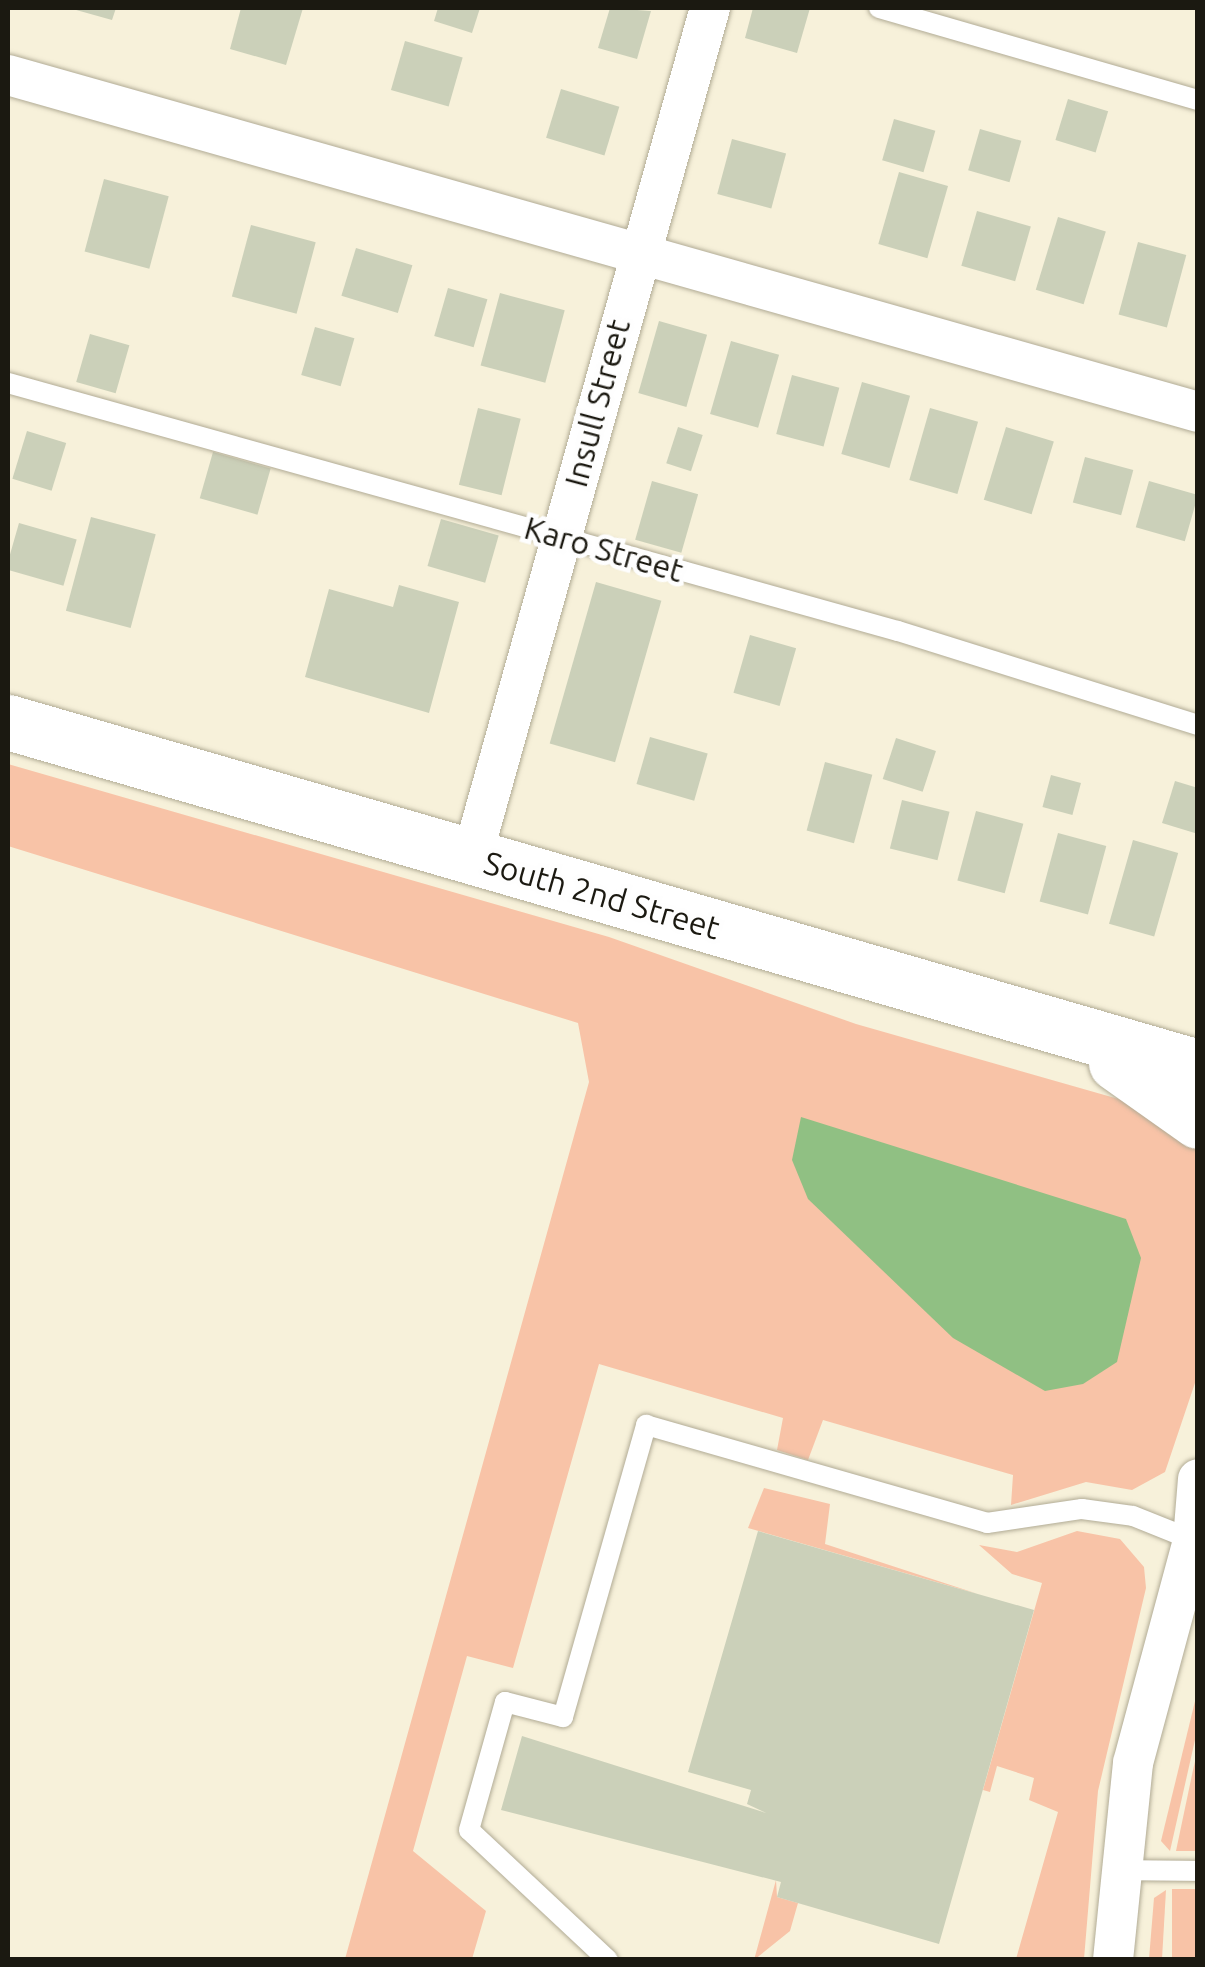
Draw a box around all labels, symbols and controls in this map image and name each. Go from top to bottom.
street label: Insull Street [556,315,638,491]
street label: Karo Street [520,508,688,590]
street label: South 2nd Street [480,843,724,947]

